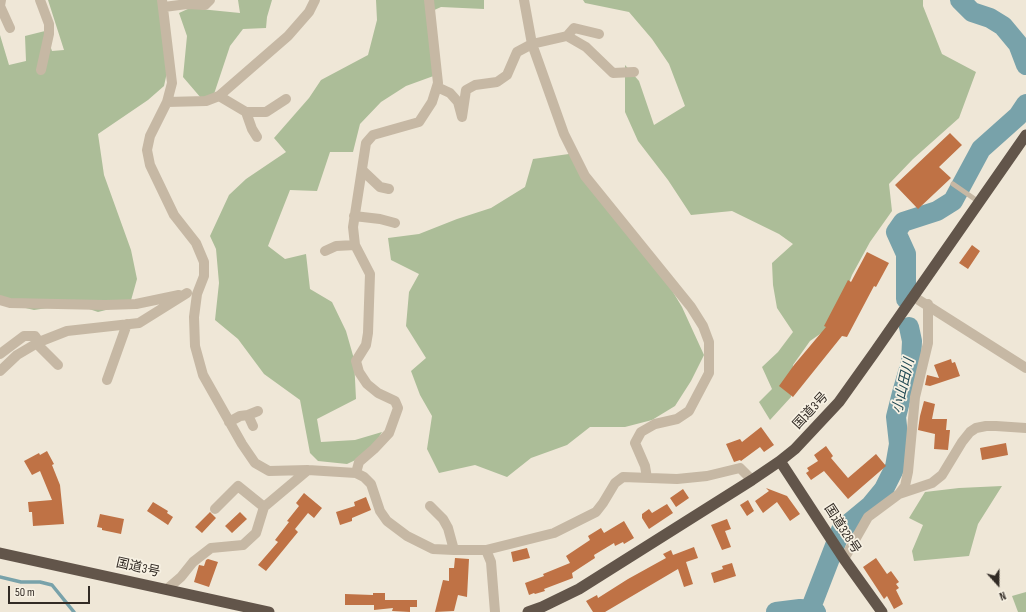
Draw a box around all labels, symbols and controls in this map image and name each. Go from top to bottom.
water label: 小山田川 [890,357,918,415]
street label: 国道3号 [790,389,832,433]
street label: 国道328号 [820,501,864,557]
street label: 国道3号 [115,555,161,581]
north arrow [978,564,1018,604]
scale bar [10,578,92,604]
text: 50 m [15,585,35,600]
text: N [997,589,1008,603]

